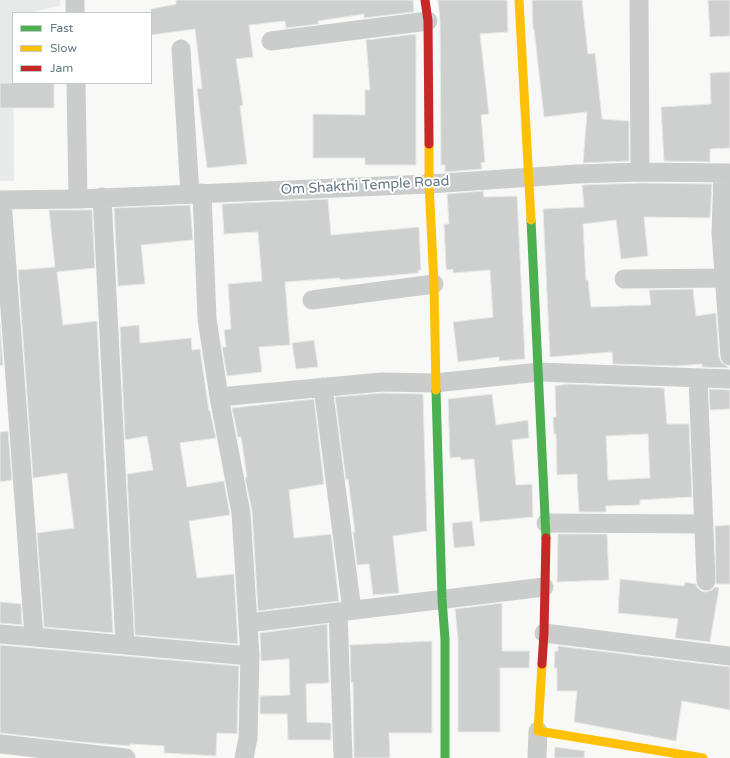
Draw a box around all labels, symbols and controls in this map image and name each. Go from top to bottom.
legend [12,12,152,84]
text: Fast [50,21,73,35]
text: Slow [50,41,77,55]
text: Jam [50,61,73,75]
street label: Om Shakthi Temple Road [280,173,450,199]

